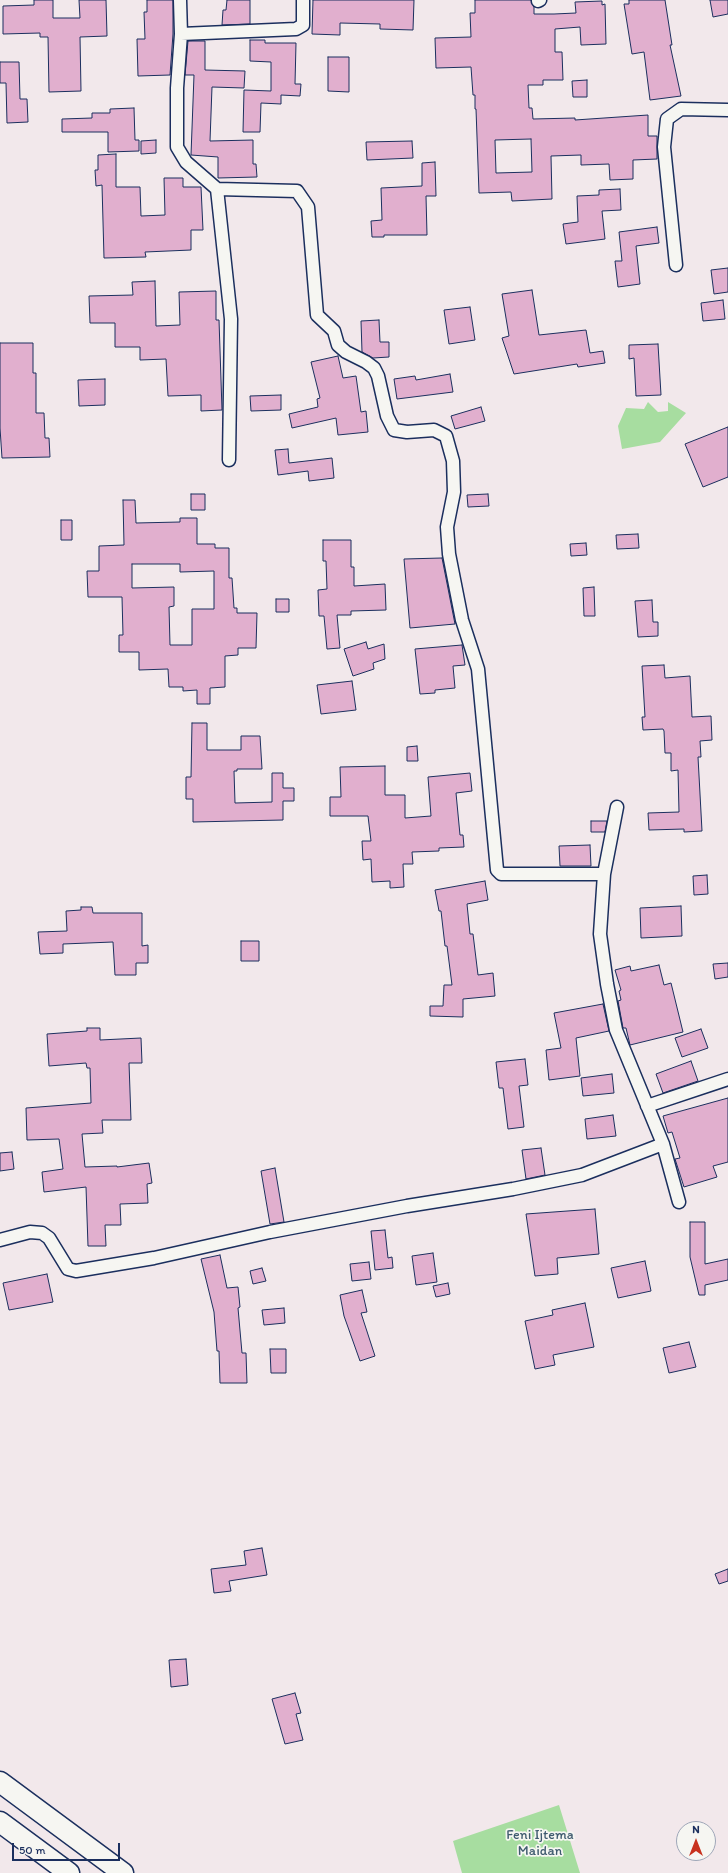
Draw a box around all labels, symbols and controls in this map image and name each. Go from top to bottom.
north arrow [676,1821,716,1861]
text: N [692,1823,700,1836]
park label: Feni Ijtema Maidan [506,1827,574,1860]
scale bar [14,1835,122,1861]
text: 50 m [19,1843,45,1857]

